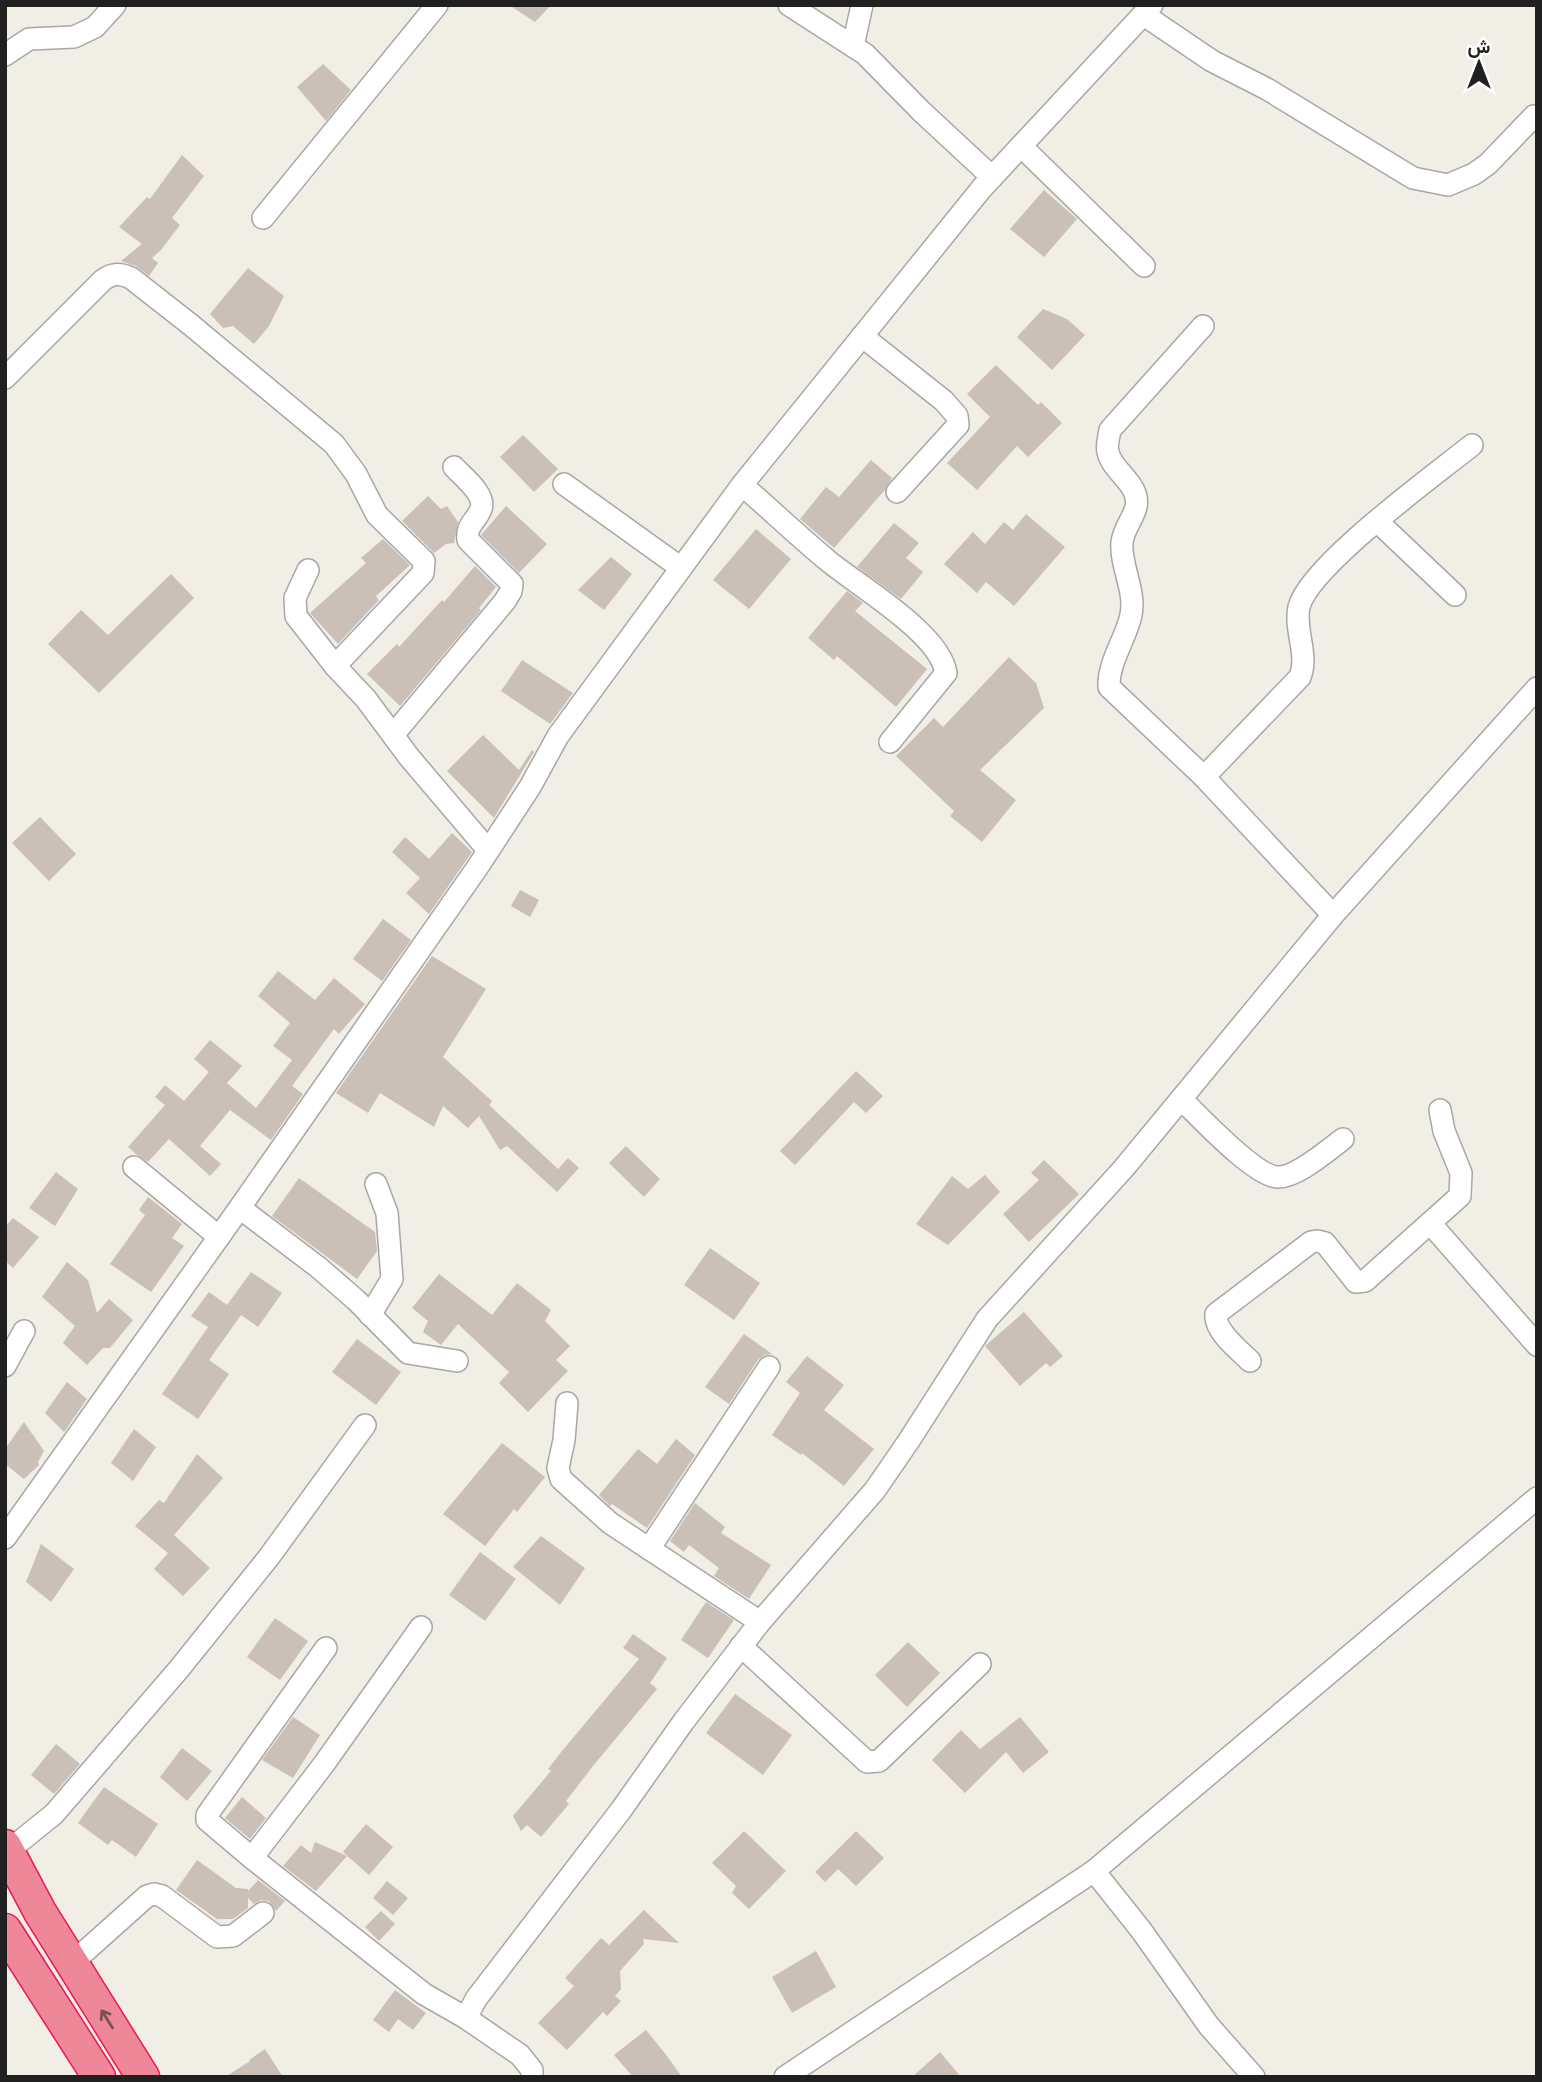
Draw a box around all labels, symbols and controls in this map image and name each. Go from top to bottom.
north arrow [1444,28,1514,98]
text: ش [1468,34,1491,58]
one-way arrow [99,2009,113,2029]

